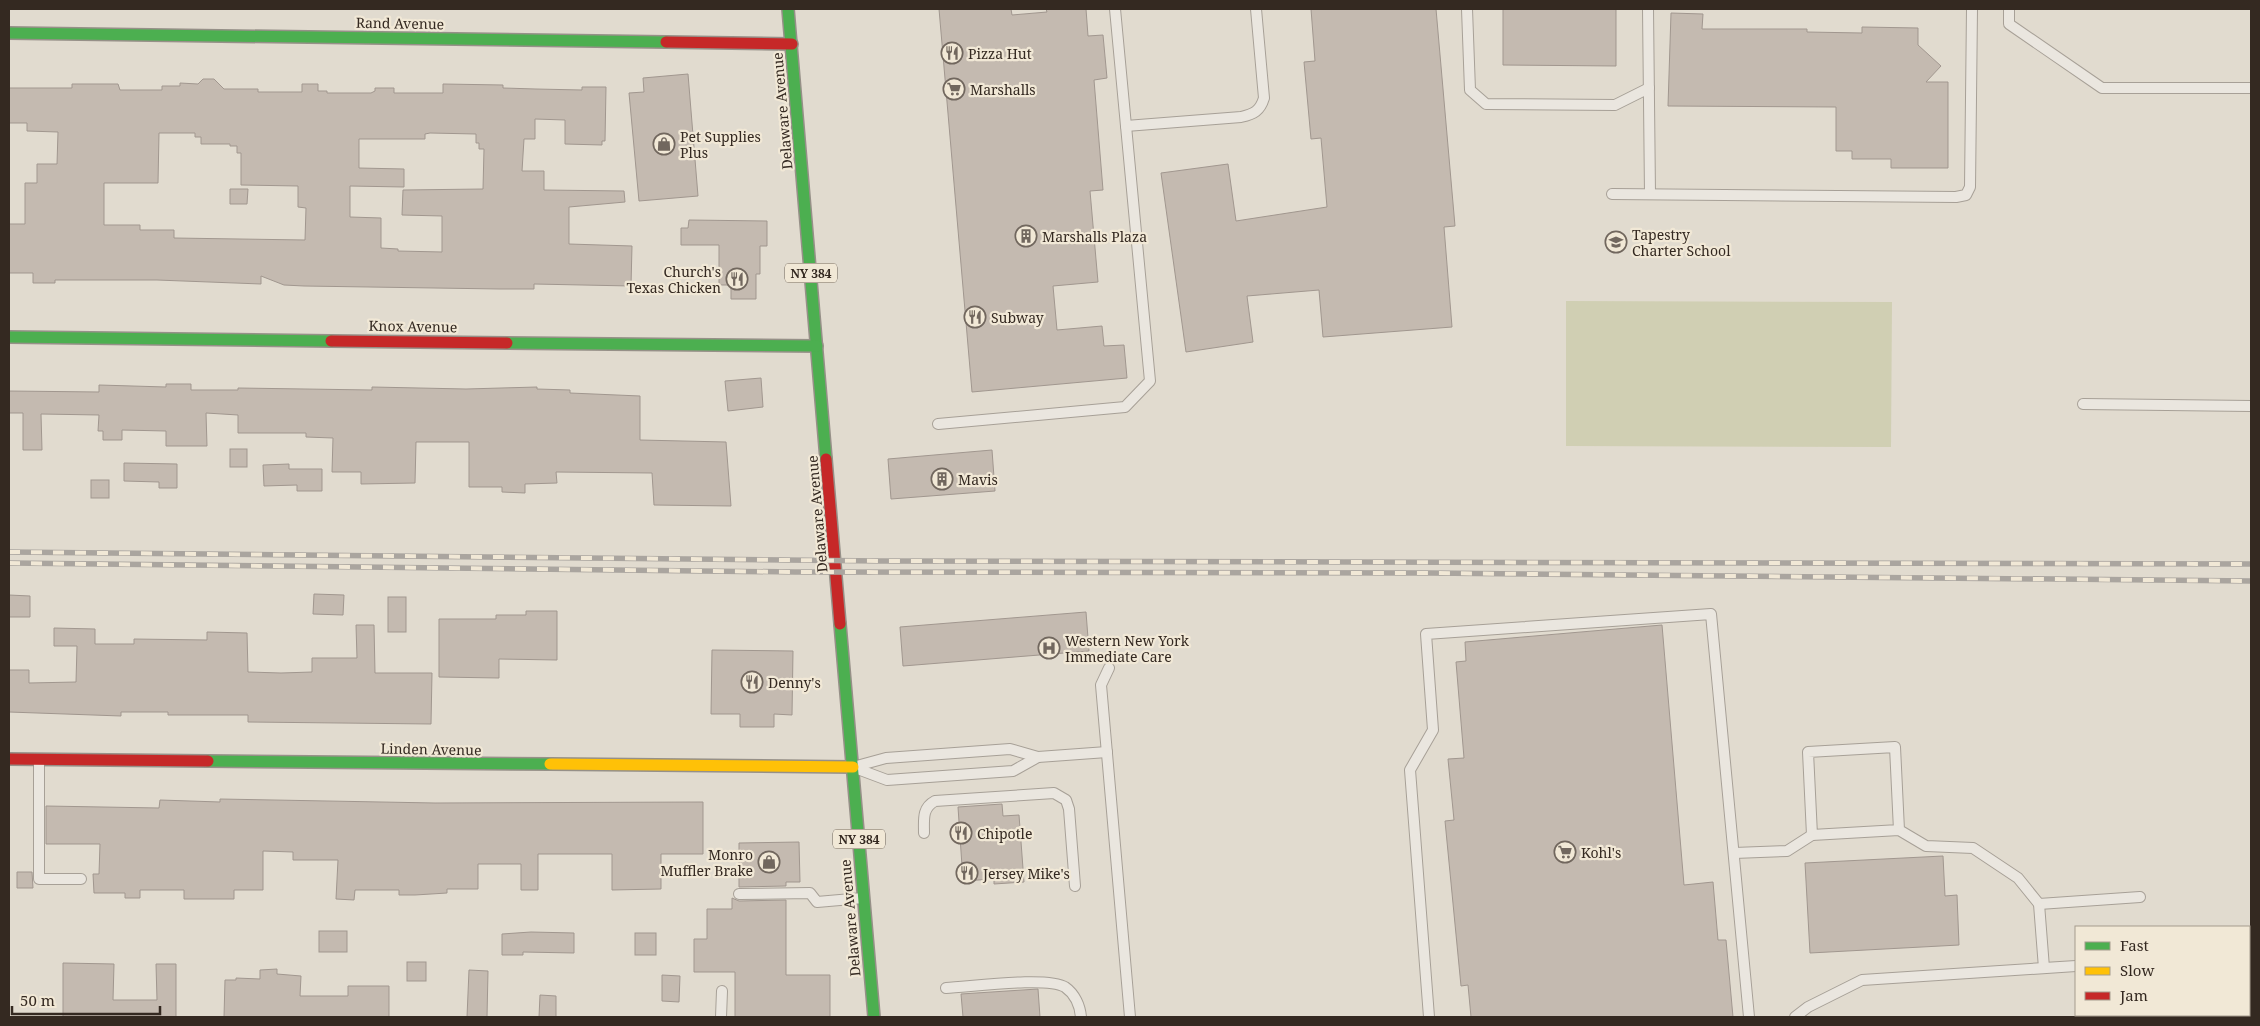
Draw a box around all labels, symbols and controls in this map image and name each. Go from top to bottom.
street label: Rand Avenue [356,13,444,33]
restaurant icon: Pizza Hut [940,41,964,65]
place label: Pizza Hut [968,44,1032,63]
street label: Delaware Avenue [767,52,797,170]
supermarket icon: Marshalls [942,77,966,101]
place label: Marshalls [970,80,1036,99]
place label: Pet Supplies Plus [680,127,761,162]
shop icon: Pet Supplies Plus [652,132,676,156]
building icon: Marshalls Plaza [1014,224,1038,248]
place label: Tapestry Charter School [1632,225,1731,260]
place label: Marshalls Plaza [1042,227,1147,246]
school or university icon: Tapestry Charter School [1604,230,1628,254]
place label: Church's Texas Chicken [626,262,721,297]
road number: NY 384 [785,264,837,282]
restaurant icon: Church's Texas Chicken [725,267,749,291]
restaurant icon: Subway [963,305,987,329]
place label: Subway [991,308,1044,327]
street label: Knox Avenue [368,316,458,336]
street label: Delaware Avenue [802,455,832,573]
building icon: Mavis [930,467,954,491]
place label: Mavis [958,470,998,489]
place label: Western New York Immediate Care [1065,631,1190,666]
hospital icon: Western New York Immediate Care [1037,636,1061,660]
restaurant icon: Denny's [740,670,764,694]
place label: Denny's [768,673,821,692]
street label: Linden Avenue [380,739,482,759]
restaurant icon: Chipotle [949,821,973,845]
place label: Chipotle [977,824,1032,843]
road number: NY 384 [833,830,885,849]
supermarket icon: Kohl's [1553,840,1577,864]
place label: Kohl's [1581,843,1621,862]
place label: Monro Muffler Brake [660,845,753,880]
shop icon: Monro Muffler Brake [757,850,781,874]
street label: Delaware Avenue [835,859,865,977]
restaurant icon: Jersey Mike's [955,861,979,885]
place label: Jersey Mike's [982,864,1070,883]
legend [2075,926,2250,1016]
text: Fast [2120,935,2149,955]
text: Slow [2120,960,2154,980]
scale bar [12,984,160,1016]
text: Jam [2119,985,2148,1005]
text: 50 m [20,990,55,1010]

